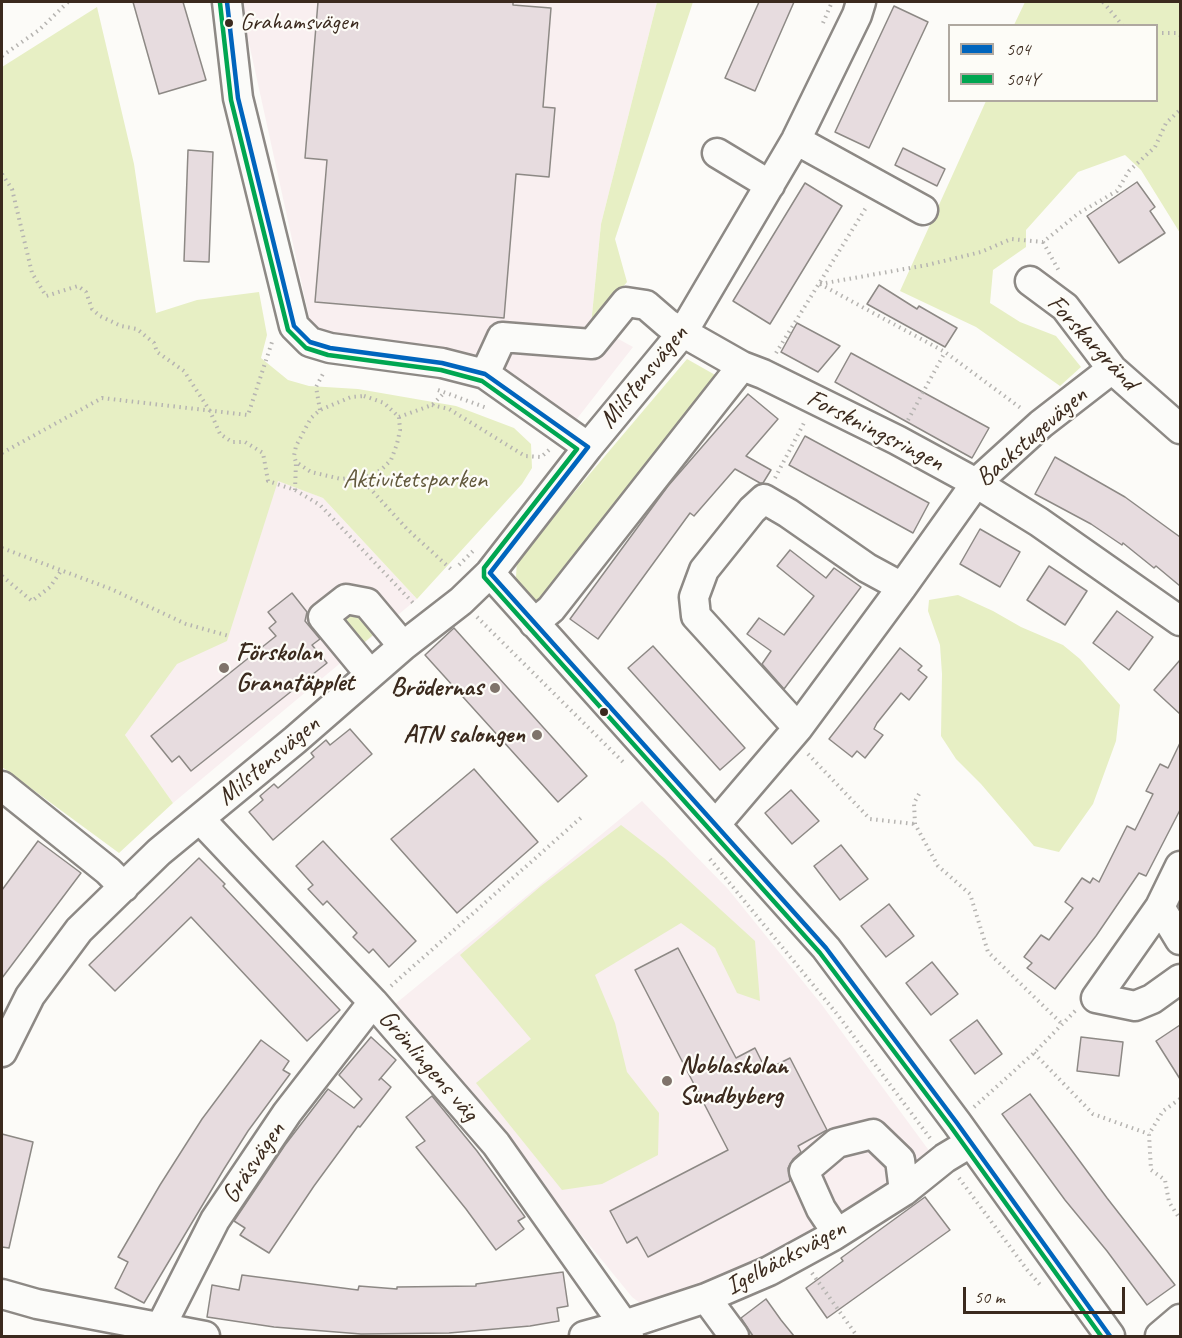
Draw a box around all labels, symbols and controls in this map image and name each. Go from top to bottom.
place label: Grahamsvägen [240,9,358,37]
marker: Grahamsvägen [223,17,235,29]
legend [948,24,1158,102]
text: 504 [1006,38,1030,60]
text: 504Y [1006,68,1039,90]
street label: Forskargränd [1040,289,1144,397]
street label: Milstensvägen [593,319,695,435]
street label: Backstugevägen [970,380,1094,494]
street label: Forskningsringen [801,383,949,479]
park label: Aktivitetsparken [343,464,487,496]
place label: Förskolan Granatäpplet [236,637,354,698]
marker: Förskolan Granatäpplet [217,661,231,675]
place label: Brödernas [391,672,483,704]
marker: Brödernas [488,681,502,695]
unlabelled marker [598,706,610,718]
street label: Milstensvägen [211,709,327,813]
place label: ATN salongen [403,719,525,751]
marker: ATN salongen [530,728,544,742]
street label: Grönlingens väg [371,1004,485,1128]
place label: Noblaskolan Sundbyberg [679,1050,788,1112]
marker: Noblaskolan Sundbyberg [660,1074,674,1088]
street label: Gräsvägen [215,1116,293,1210]
street label: Igelbäcksvägen [720,1213,852,1303]
scale bar [966,1275,1128,1313]
text: 50 m [974,1286,1005,1308]

